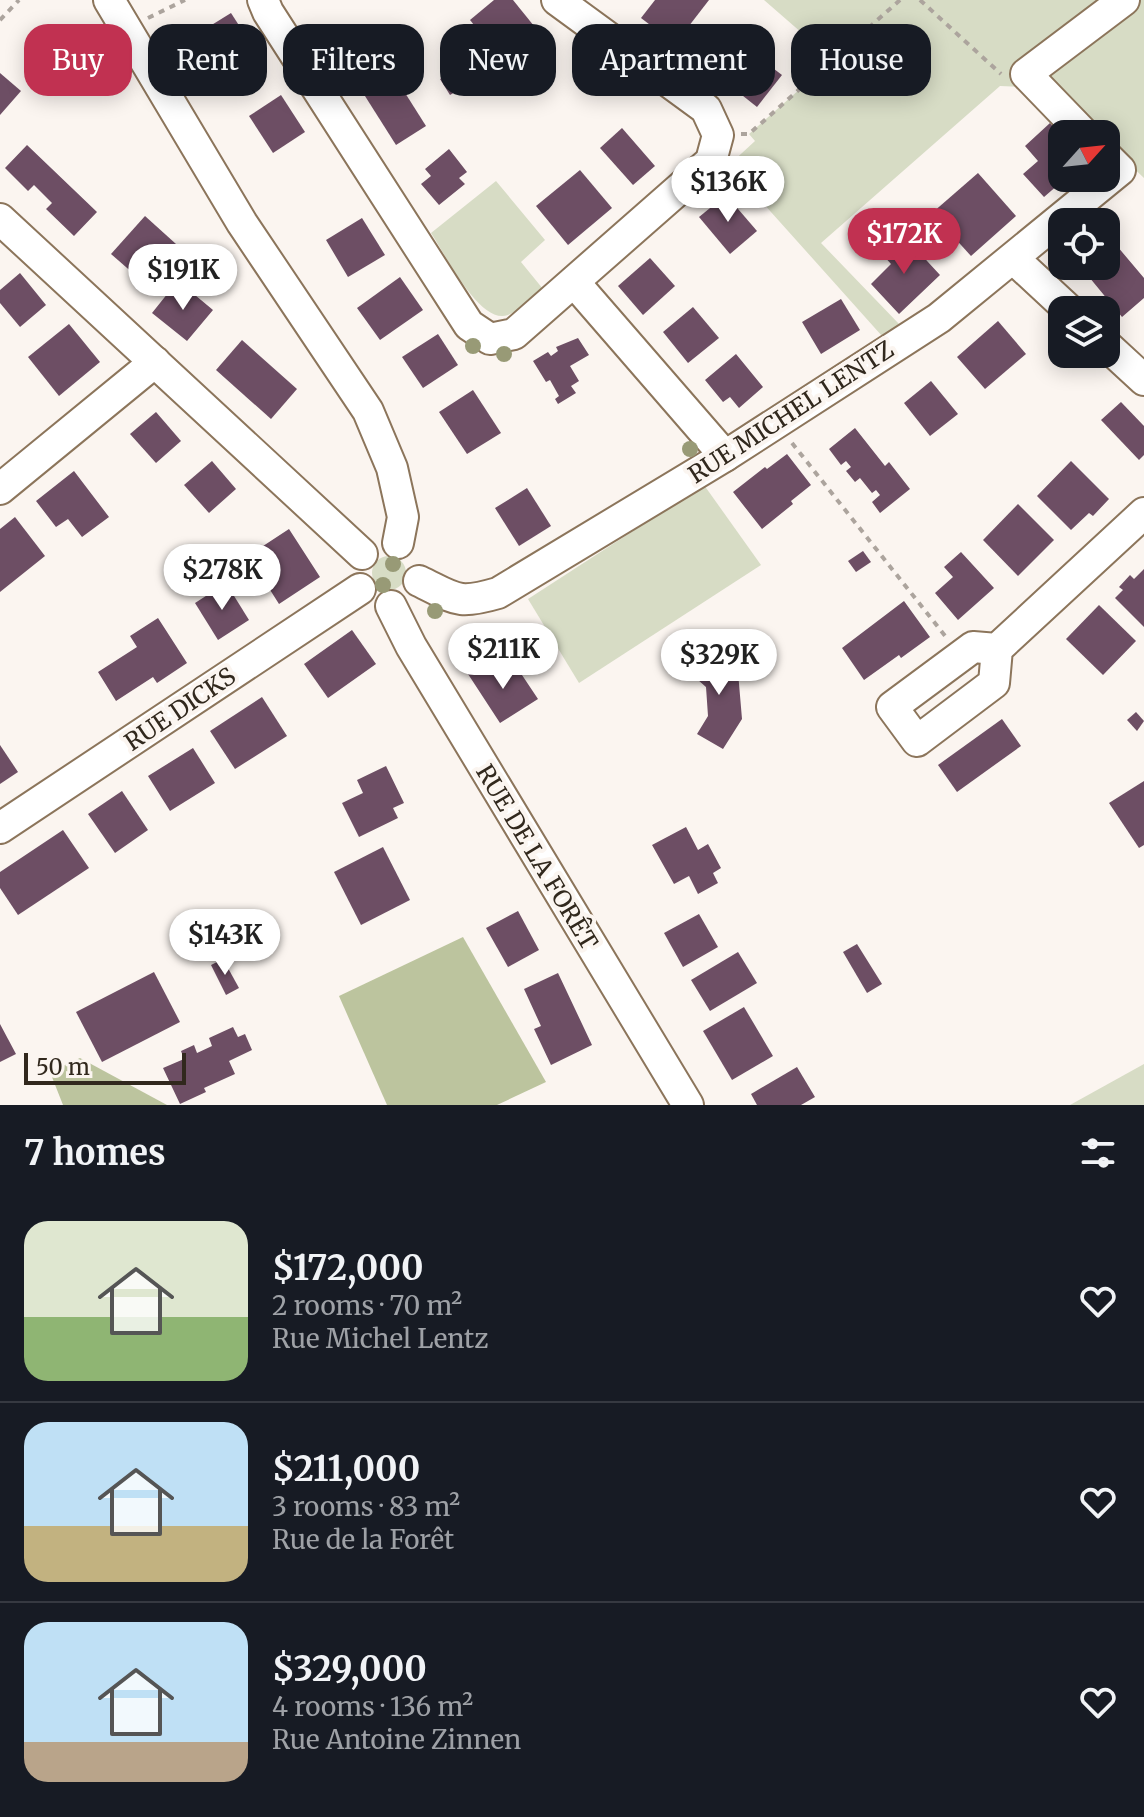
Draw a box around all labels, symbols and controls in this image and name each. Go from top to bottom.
chip: Buy [24,24,132,96]
chip: Rent [148,24,267,96]
chip: Filters [283,24,424,96]
chip: New [440,24,556,96]
chip: Apartment [572,24,775,96]
chip: House [791,24,931,96]
north arrow [1048,120,1120,192]
map controls [1048,120,1120,368]
pin: $136K [672,156,784,224]
text: $136K [689,165,767,198]
pin: $172K [848,208,960,276]
button: locate [1048,208,1120,280]
text: $172K [866,217,942,250]
pin: $191K [127,244,239,312]
text: $191K [146,253,220,286]
button: layers [1048,296,1120,368]
street label: RUE MICHEL LENTZ [682,334,900,490]
pin: $278K [166,544,278,612]
text: $278K [182,553,262,586]
pin: $211K [447,623,559,691]
pin: $329K [663,629,775,697]
text: $211K [466,632,540,665]
text: $329K [679,638,759,671]
street label: RUE DICKS [118,660,242,758]
street label: RUE DE LA FORÊT [469,759,605,956]
pin: $143K [169,909,281,977]
text: $143K [187,918,263,951]
scale bar [24,1049,186,1085]
text: 50 m [36,1053,90,1081]
icon: filters [1076,1131,1120,1175]
text: 7 homes [24,1132,166,1174]
text: $172,000 [272,1247,424,1289]
icon: home [88,1253,184,1349]
icon: heart [1076,1279,1120,1323]
text: 2 rooms · 70 m² [272,1289,462,1322]
text: Rue Michel Lentz [272,1322,488,1355]
text: $211,000 [272,1448,420,1490]
icon: home [88,1454,184,1550]
icon: heart [1076,1480,1120,1524]
text: 3 rooms · 83 m² [272,1490,460,1523]
text: Rue de la Forêt [272,1523,454,1556]
text: $329,000 [272,1648,427,1690]
icon: home [88,1654,184,1750]
icon: heart [1076,1680,1120,1724]
text: 4 rooms · 136 m² [272,1690,473,1723]
text: Rue Antoine Zinnen [272,1723,521,1756]

